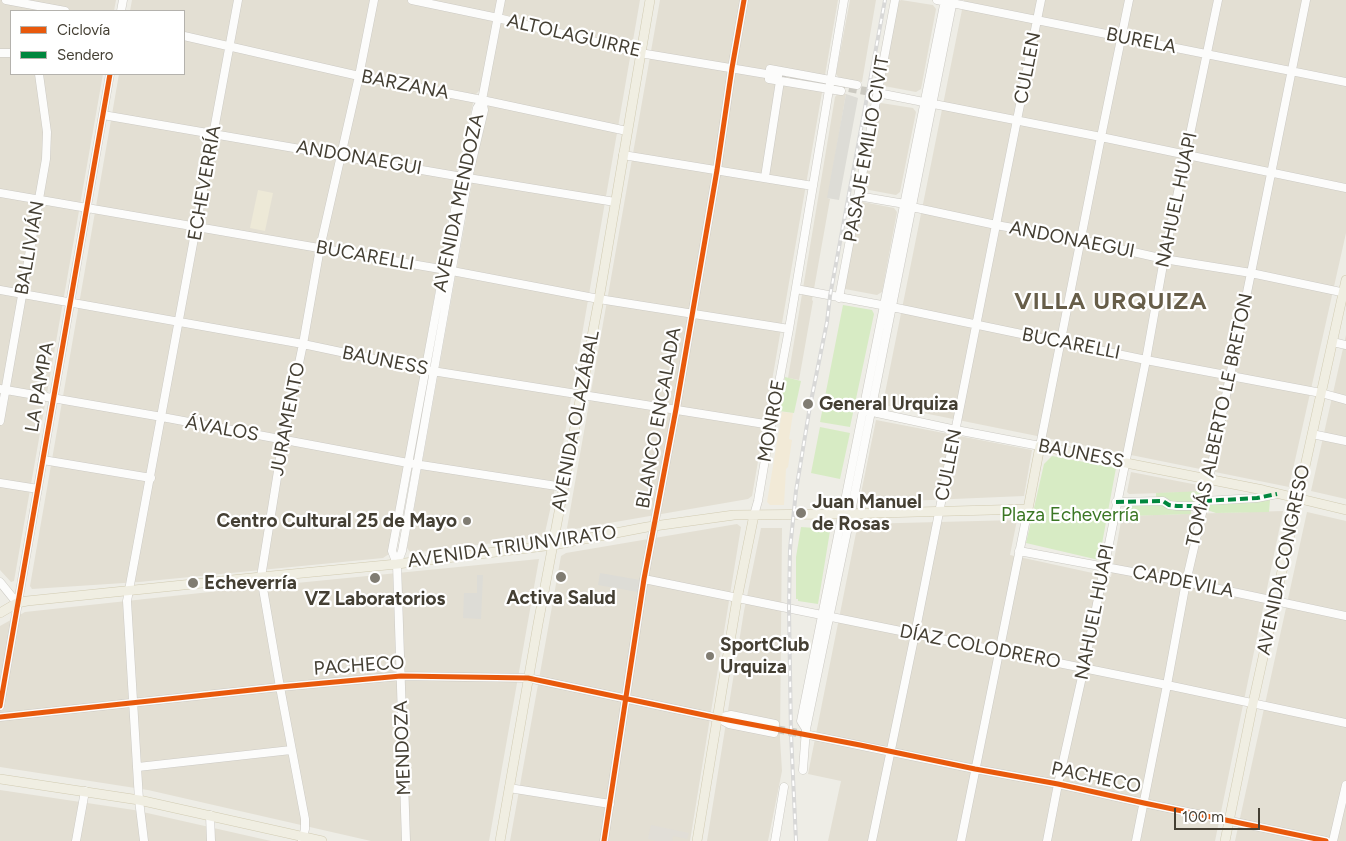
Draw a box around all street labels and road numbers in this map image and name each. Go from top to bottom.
street label: ALTOLAGUIRRE [505,9,643,63]
street label: BURELA [1104,23,1178,59]
street label: CULLEN [1010,30,1046,106]
street label: PASAJE EMILIO CIVIT [839,54,895,244]
street label: BARZANA [359,65,451,105]
street label: AVENIDA MENDOZA [429,112,489,294]
street label: ECHEVERRÍA [184,124,226,242]
street label: NAHUEL HUAPI [1152,130,1202,270]
street label: ANDONAEGUI [294,136,424,180]
street label: BALLIVIÁN [11,199,49,297]
street label: ANDONAEGUI [1007,217,1137,263]
street label: BUCARELLI [314,236,416,276]
street label: TOMÁS ALBERTO LE BRETON [1182,291,1258,549]
street label: BUCARELLI [1020,323,1122,365]
street label: BLANCO ENCALADA [632,326,686,510]
street label: AVENIDA OLAZÁBAL [547,329,605,513]
street label: LA PAMPA [21,340,59,434]
street label: BAUNESS [340,341,430,381]
street label: JURAMENTO [266,360,310,478]
street label: MONROE [754,378,790,464]
street label: ÁVALOS [184,411,260,447]
street label: CULLEN [931,427,967,503]
street label: BAUNESS [1036,434,1126,474]
street label: AVENIDA CONGRESO [1253,463,1315,657]
street label: AVENIDA TRIUNVIRATO [406,521,618,573]
street label: NAHUEL HUAPI [1071,542,1119,682]
street label: CAPDEVILA [1130,561,1236,603]
street label: DÍAZ COLODRERO [898,620,1062,674]
street label: PACHECO [313,651,405,681]
street label: MENDOZA [390,700,416,796]
street label: PACHECO [1049,757,1143,799]

